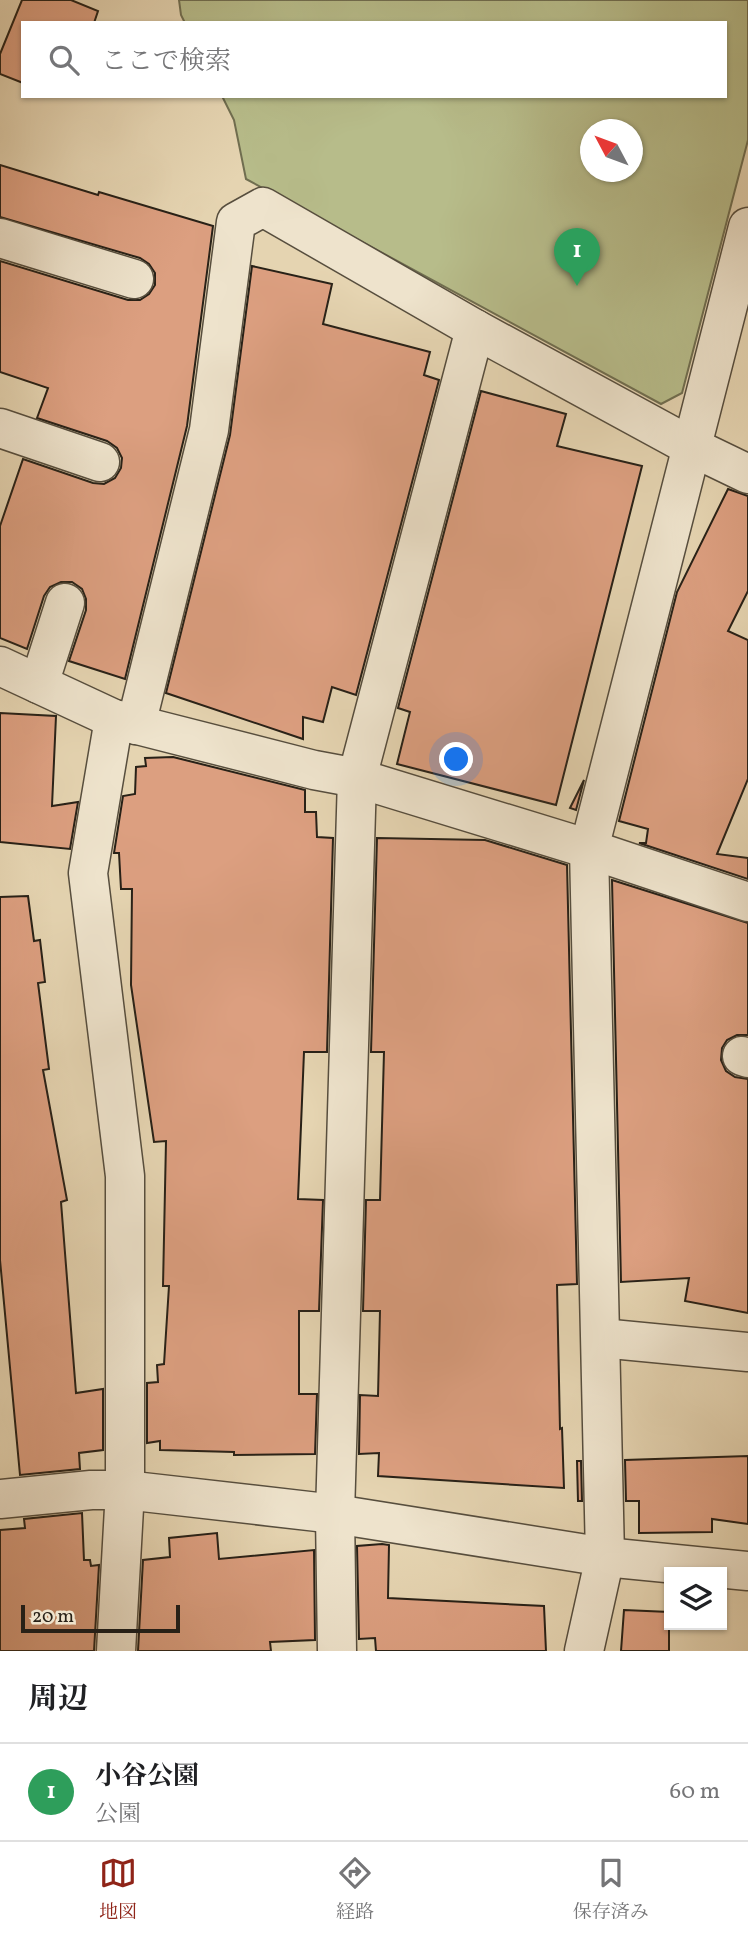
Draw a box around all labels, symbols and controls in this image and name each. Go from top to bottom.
search box [21,21,727,98]
icon: search [45,41,83,79]
text: ここで検索 [101,44,231,80]
north arrow [580,119,643,182]
pin: 1 [554,228,600,286]
your location [439,742,473,776]
map controls [664,1567,727,1630]
button: layers [664,1567,727,1630]
scale bar [21,1602,180,1634]
text: 20 m [32,1604,74,1630]
text: 周辺 [28,1679,88,1721]
text: 小谷公園 [95,1759,199,1795]
text: 1 [46,1776,56,1808]
text: 60 m [670,1776,720,1808]
text: 公園 [95,1799,141,1831]
tab: 地図 [99,1854,137,1926]
tab: 経路 [336,1854,374,1926]
tab: 保存済み [573,1854,649,1926]

